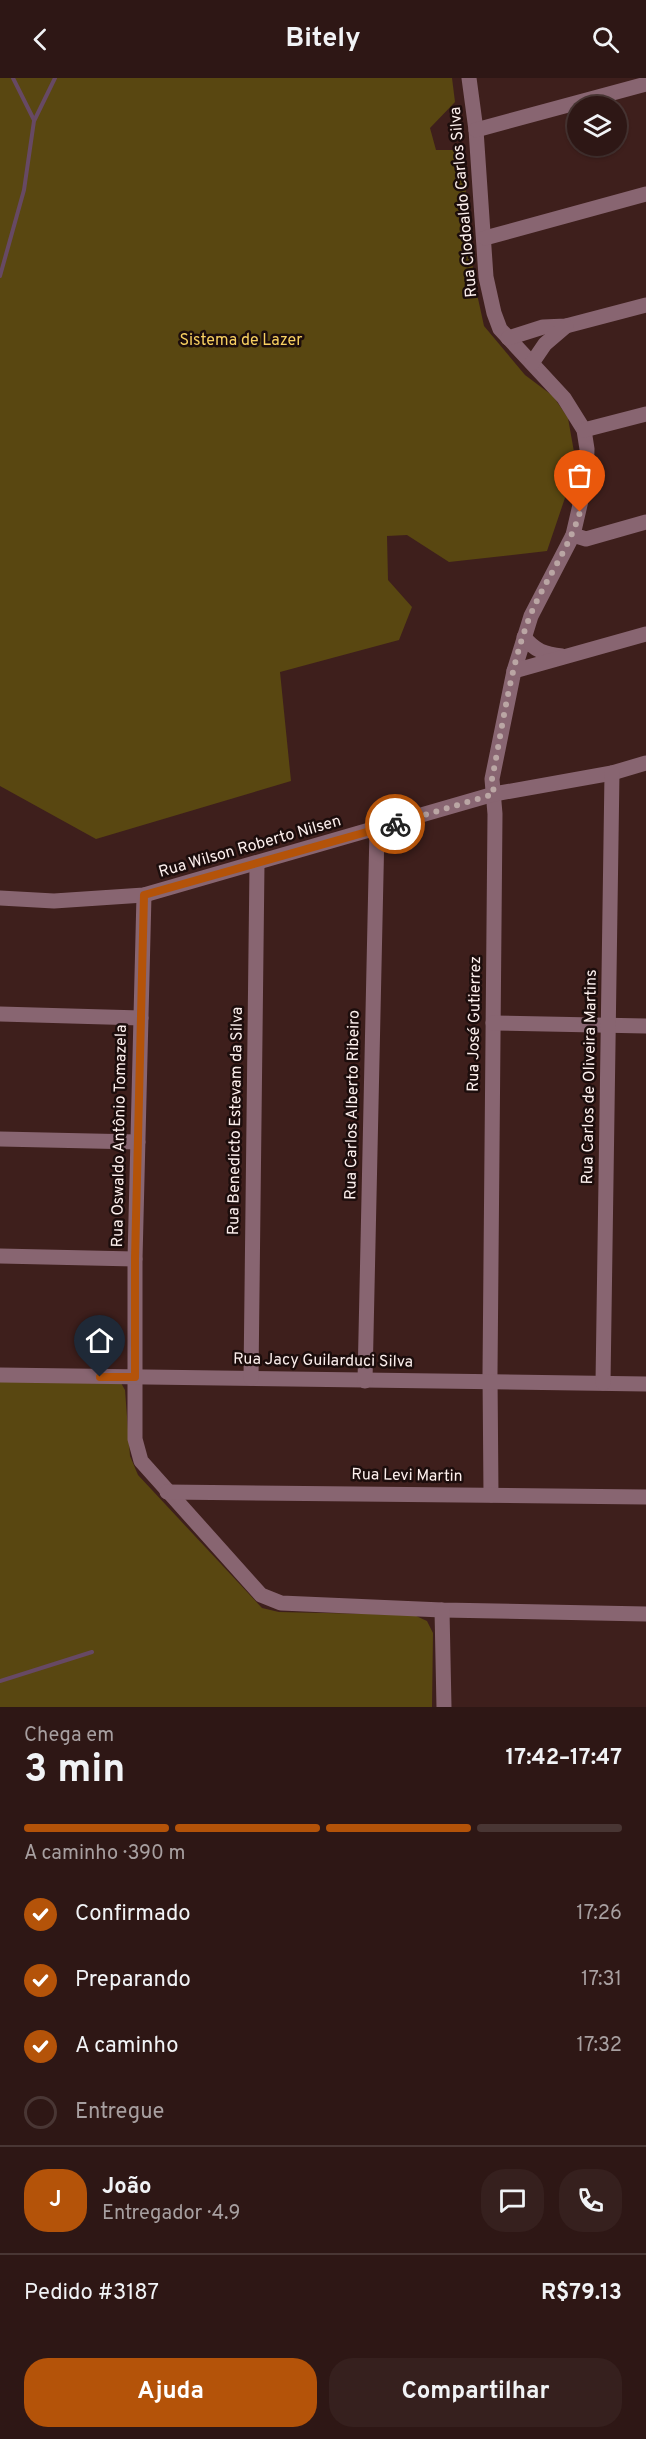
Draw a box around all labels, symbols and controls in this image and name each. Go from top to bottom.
text: Bitely [286,22,360,56]
icon: back [24,23,57,56]
icon: search [589,23,622,56]
map controls [567,96,627,156]
button: layers [567,96,627,156]
street label: Rua Clodoaldo Carlos Silva [446,106,482,298]
park label: Sistema de Lazer [179,331,303,351]
pin [554,450,605,512]
icon: bag [563,459,596,492]
courier [365,794,425,854]
icon: bike [379,808,412,841]
street label: Rua Wilson Roberto Nilsen [156,811,344,883]
street label: Rua José Gutierrez [464,956,486,1092]
street label: Rua Carlos de Oliveira Martins [578,969,602,1185]
street label: Rua Benedicto Estevam da Silva [224,1007,248,1235]
street label: Rua Carlos Alberto Ribeiro [341,1010,365,1200]
street label: Rua Oswaldo Antônio Tomazela [108,1024,132,1248]
pin [74,1315,125,1377]
icon: home [83,1324,116,1357]
street label: Rua Jacy Guilarduci Silva [233,1349,413,1373]
street label: Rua Levi Martin [351,1465,463,1487]
text: Chega em [24,1723,114,1749]
text: 17:42–17:47 [506,1745,622,1772]
text: 3 min [24,1747,125,1796]
text: A caminho · 390 m [24,1841,185,1867]
icon: check [24,1898,57,1931]
text: Confirmado [75,1901,191,1928]
text: 17:26 [576,1901,622,1927]
icon: check [24,1964,57,1997]
text: Preparando [75,1967,191,1994]
text: 17:31 [581,1967,622,1993]
icon: check [24,2030,57,2063]
text: A caminho [75,2033,178,2060]
text: 17:32 [577,2033,622,2059]
text: Entregue [75,2099,164,2126]
button: chat [481,2169,544,2232]
button: phone [559,2169,622,2232]
text: João [102,2174,151,2201]
text: J [49,2187,62,2214]
text: Entregador · 4.9 [102,2201,241,2227]
text: Pedido #3187 [24,2280,159,2307]
text: R$79.13 [541,2280,622,2307]
button: Ajuda [24,2358,317,2427]
button: Compartilhar [329,2358,622,2427]

